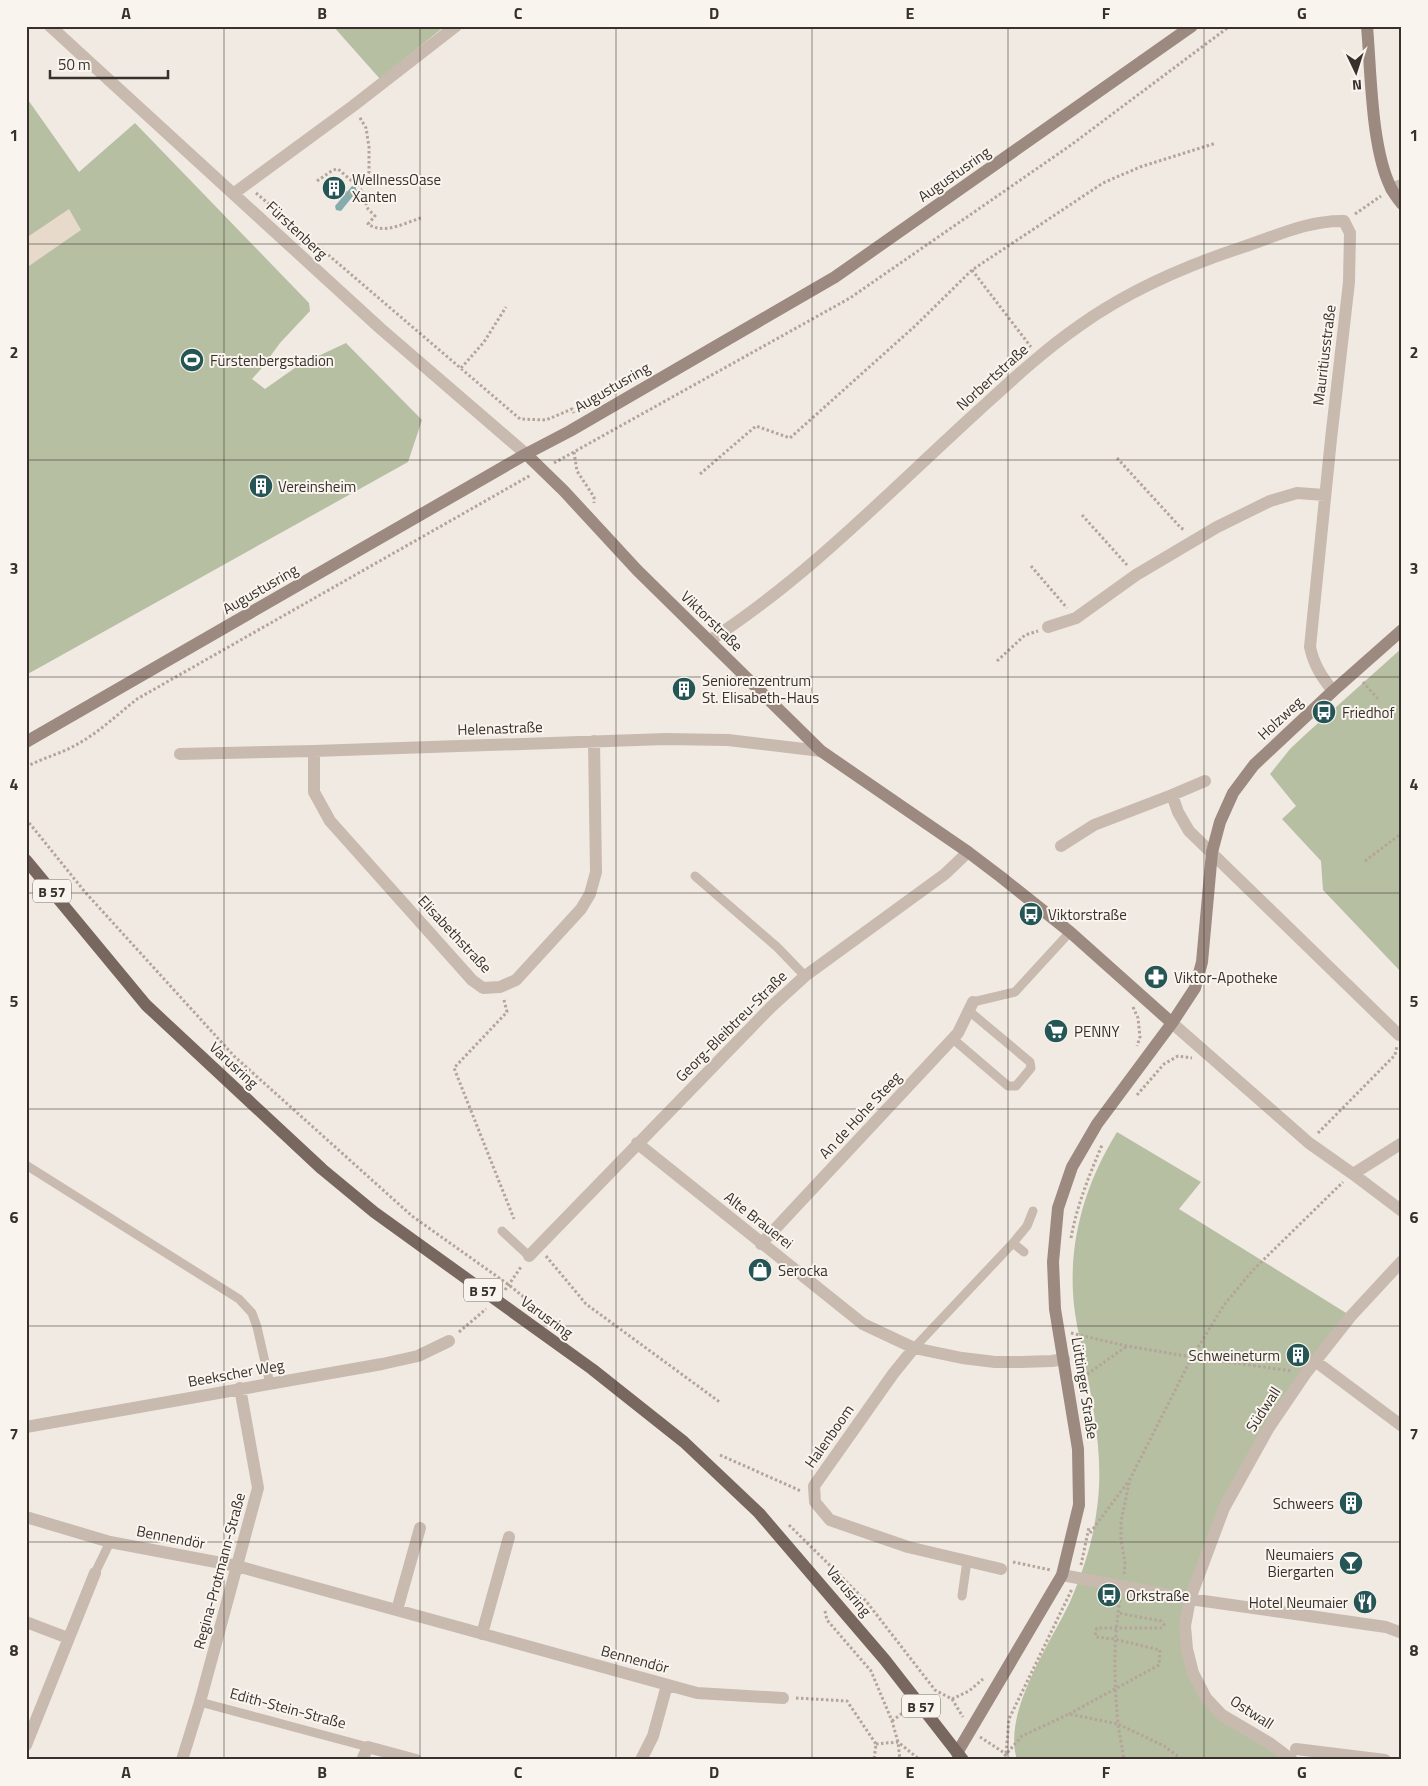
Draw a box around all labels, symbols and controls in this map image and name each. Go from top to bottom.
text: A [121,1,131,25]
text: B [317,1,327,25]
text: C [514,1,523,25]
text: D [709,1,719,25]
text: E [906,1,915,25]
text: F [1102,1,1111,25]
text: G [1297,1,1307,25]
scale bar [50,48,168,80]
north arrow [1330,48,1380,98]
text: 50 m [58,53,91,76]
text: N [1351,75,1363,96]
text: 1 [10,123,18,147]
text: 1 [1410,123,1418,147]
street label: Augustusring [913,140,995,208]
place label: WellnessOase Xanten [352,168,441,208]
building icon: WellnessOase Xanten [321,175,347,201]
street label: Fürstenberg [261,195,333,265]
street label: Mauritiusstraße [1306,303,1342,407]
street label: Norbertstraße [951,338,1033,416]
text: 2 [10,340,18,364]
text: 2 [1410,340,1418,364]
sports icon: Fürstenbergstadion [179,347,205,373]
place label: Fürstenbergstadion [210,349,334,372]
street label: Augustusring [570,356,654,418]
building icon: Vereinsheim [248,473,274,499]
place label: Vereinsheim [278,475,356,498]
text: 3 [10,556,18,580]
text: 3 [1410,556,1418,580]
street label: Augustusring [218,558,302,620]
street label: Viktorstraße [676,585,748,657]
place label: Seniorenzentrum St. Elisabeth-Haus [702,669,819,709]
building icon: Seniorenzentrum St. Elisabeth-Haus [671,676,697,702]
street label: Holzweg [1252,691,1308,745]
bus stop icon: Friedhof [1311,699,1337,725]
place label: Friedhof [1342,701,1395,724]
street label: Helenastraße [457,715,543,741]
text: 4 [10,772,19,796]
text: 4 [1410,772,1419,796]
road number: B 57 [33,879,71,902]
street label: Elisabethstraße [413,890,497,978]
bus stop icon: Viktorstraße [1018,901,1044,927]
place label: Viktorstraße [1048,903,1127,926]
pharmacy icon: Viktor-Apotheke [1143,964,1169,990]
street label: Georg-Bleibtreu-Straße [670,965,792,1087]
place label: Viktor-Apotheke [1174,966,1277,989]
text: 5 [10,989,19,1013]
text: 5 [1410,989,1419,1013]
supermarket icon: PENNY [1043,1018,1069,1044]
place label: PENNY [1074,1020,1120,1043]
street label: Varusring [204,1036,264,1094]
street label: An de Hohe Steeg [813,1066,907,1164]
street label: Alte Brauerei [720,1186,798,1254]
text: 6 [10,1205,19,1229]
text: 6 [1410,1205,1419,1229]
shop icon: Serocka [747,1257,773,1283]
place label: Serocka [778,1259,828,1282]
road number: B 57 [464,1278,502,1302]
street label: Varusring [516,1290,578,1344]
street label: Lüttinger Straße [1066,1335,1104,1441]
building icon: Schweineturm [1285,1342,1311,1368]
place label: Schweineturm [1189,1344,1280,1367]
street label: Beekscher Weg [186,1353,286,1393]
street label: Südwall [1240,1382,1286,1436]
street label: Halenboom [799,1399,859,1473]
text: 7 [10,1422,18,1446]
text: 7 [1410,1422,1418,1446]
street label: Regina-Protmann-Straße [187,1490,251,1652]
building icon: Schweers [1338,1490,1364,1516]
place label: Schweers [1273,1492,1334,1515]
street label: Bennendör [135,1519,207,1555]
place label: Neumaiers Biergarten [1265,1543,1334,1583]
bar icon: Neumaiers Biergarten [1338,1550,1364,1576]
street label: Varusring [821,1561,877,1622]
bus stop icon: Orkstraße [1096,1582,1122,1608]
place label: Orkstraße [1126,1584,1189,1607]
restaurant icon: Hotel Neumaier [1352,1589,1378,1615]
place label: Hotel Neumaier [1249,1591,1348,1614]
text: 8 [10,1638,19,1662]
text: 8 [1410,1638,1419,1662]
street label: Bennendör [598,1639,672,1679]
street label: Edith-Stein-Straße [227,1681,349,1735]
street label: Ostwall [1226,1689,1278,1735]
road number: B 57 [902,1694,940,1718]
text: A [121,1760,131,1784]
text: B [317,1760,327,1784]
text: C [514,1760,523,1784]
text: D [709,1760,719,1784]
text: E [906,1760,915,1784]
text: F [1102,1760,1111,1784]
text: G [1297,1760,1307,1784]

